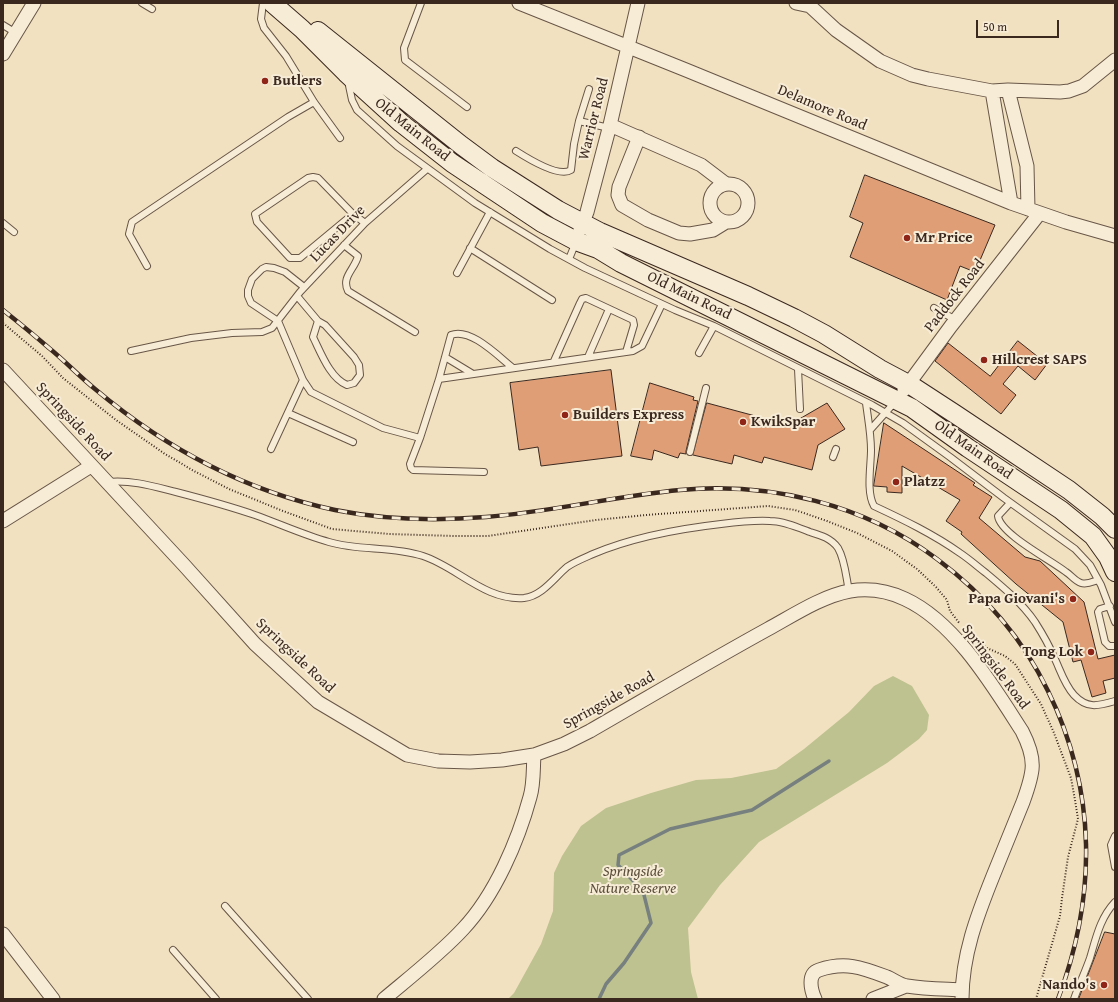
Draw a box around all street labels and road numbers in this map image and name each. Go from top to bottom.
street label: Warrior Road [575,76,613,162]
street label: Delamore Road [775,81,869,135]
street label: Old Main Road [371,94,453,166]
street label: Lucas Drive [306,202,370,266]
street label: Paddock Road [921,256,989,336]
street label: Old Main Road [644,268,734,324]
street label: Springside Road [32,379,114,465]
street label: Old Main Road [930,416,1016,484]
street label: Springside Road [252,615,338,697]
street label: Springside Road [957,621,1033,713]
street label: Springside Road [560,669,658,733]

